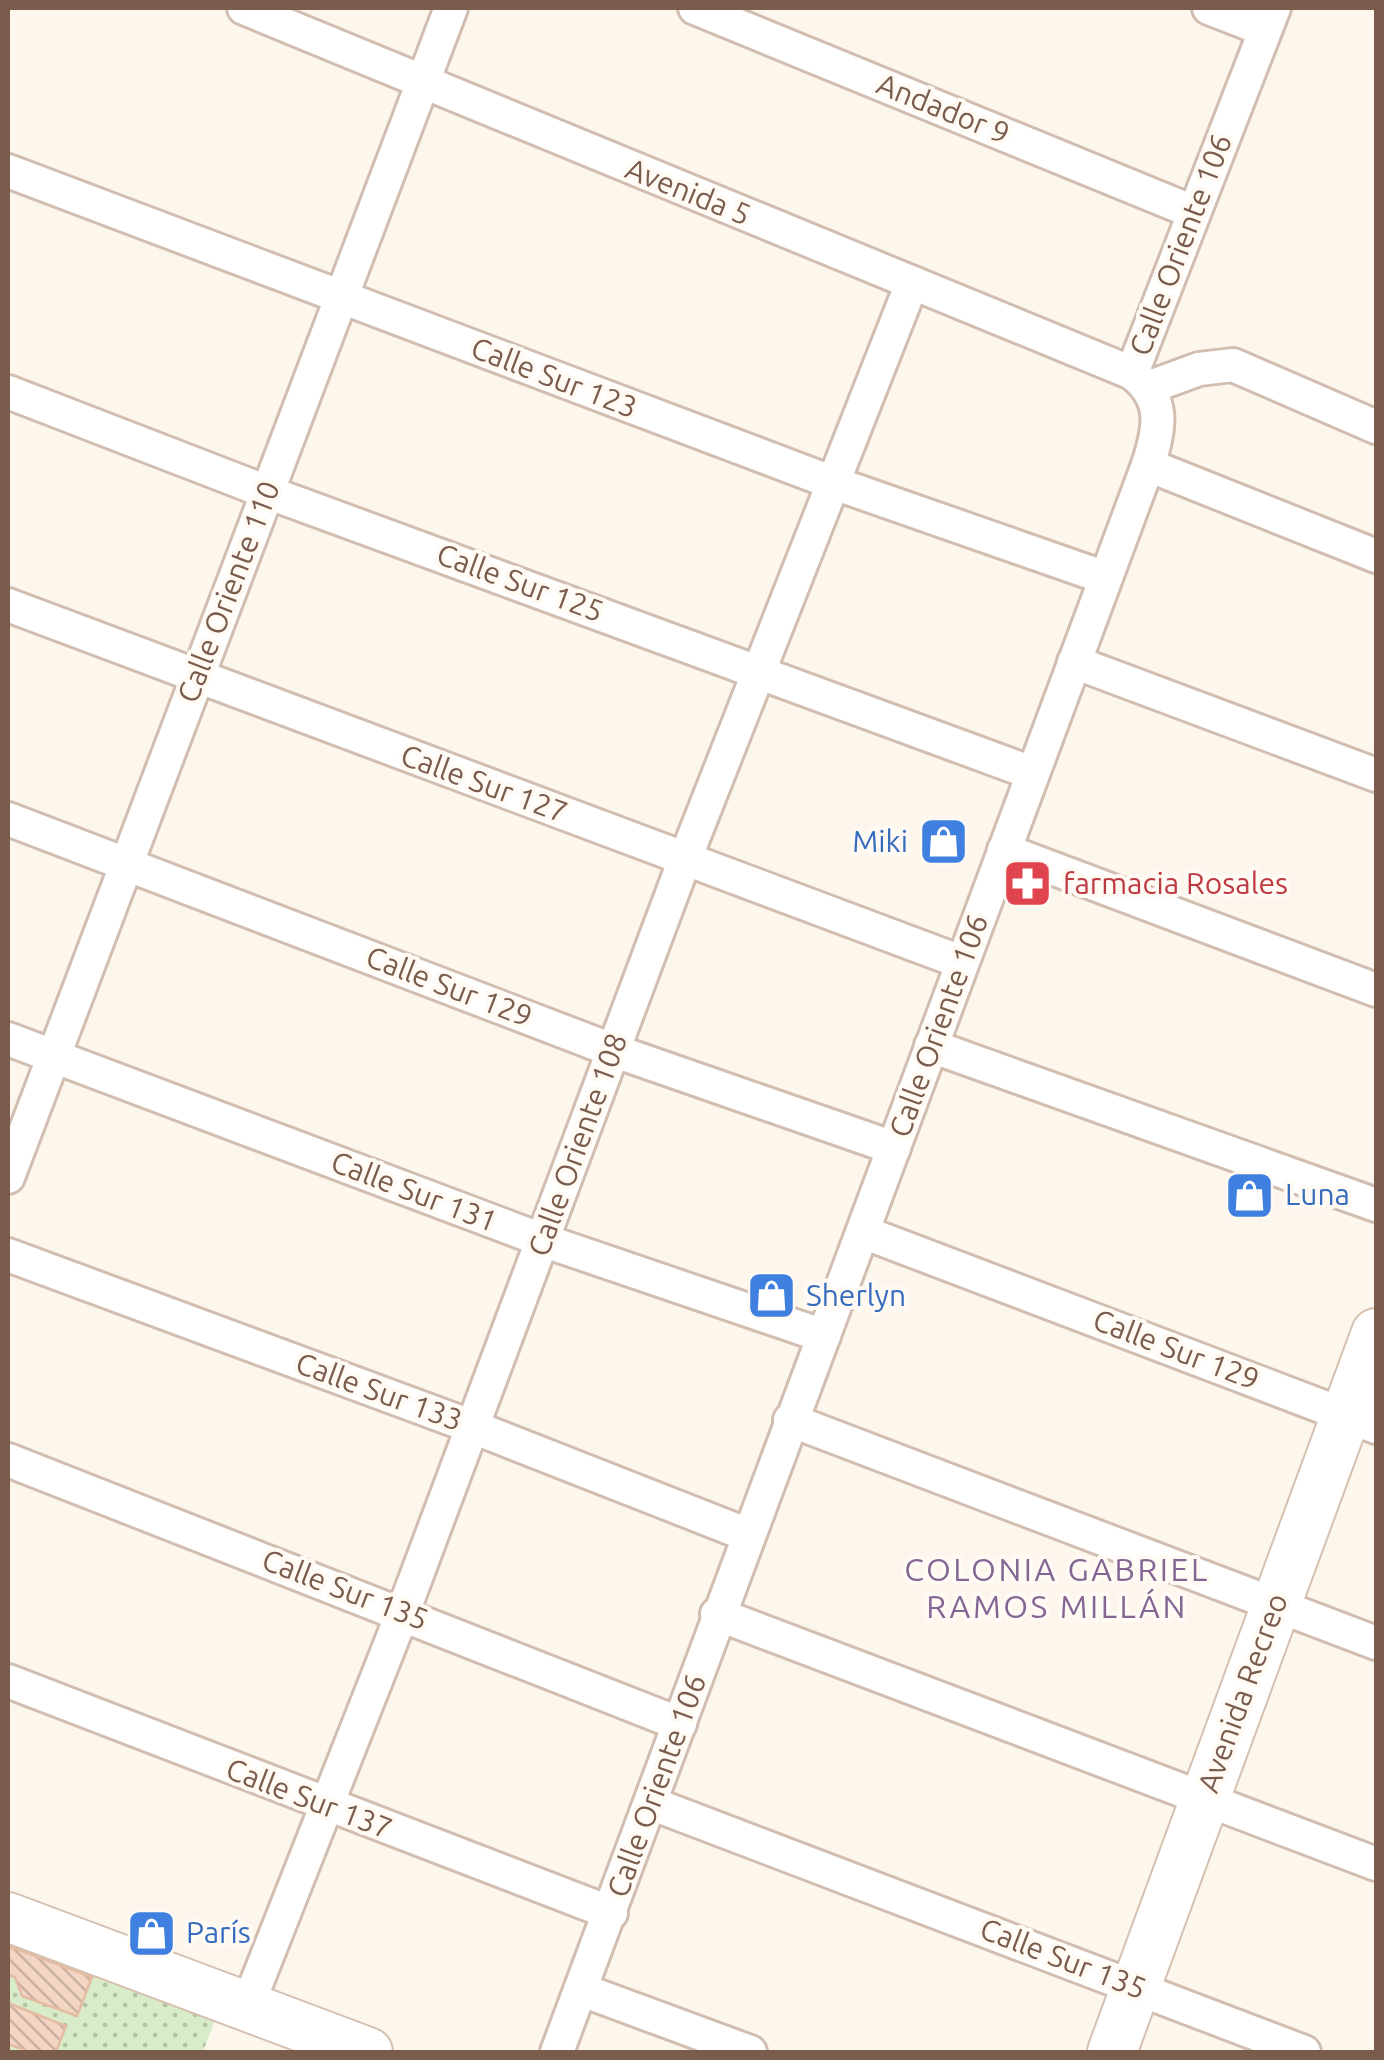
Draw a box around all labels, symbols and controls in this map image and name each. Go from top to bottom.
street label: Andador 9 [872,66,1015,150]
street label: Calle Oriente 106 [1122,129,1238,360]
street label: Avenida 5 [621,151,756,231]
street label: Calle Sur 123 [467,330,642,424]
street label: Calle Oriente 110 [170,476,286,707]
street label: Calle Sur 125 [432,536,608,628]
street label: Calle Sur 127 [396,737,572,829]
shop icon: Miki [917,816,969,868]
place label: Miki [852,824,908,858]
pharmacy icon: farmacia Rosales [1002,858,1054,910]
place label: farmacia Rosales [1063,866,1288,900]
street label: Calle Oriente 106 [882,910,994,1142]
street label: Calle Sur 129 [362,939,537,1033]
street label: Calle Oriente 108 [521,1029,633,1261]
street label: Calle Sur 131 [327,1144,502,1238]
shop icon: Luna [1224,1169,1276,1221]
place label: Luna [1285,1177,1350,1211]
shop icon: Sherlyn [745,1270,797,1322]
place label: Sherlyn [806,1278,906,1312]
street label: Calle Sur 129 [1089,1302,1264,1396]
street label: Calle Sur 133 [291,1345,467,1437]
street label: Calle Sur 135 [258,1542,433,1636]
district label: COLONIA GABRIEL RAMOS MILLÁN [904,1551,1210,1624]
street label: Avenida Recreo [1190,1589,1294,1797]
street label: Calle Oriente 106 [600,1670,712,1902]
street label: Calle Sur 137 [222,1751,397,1845]
shop icon: París [125,1907,177,1959]
street label: Calle Sur 135 [976,1911,1151,2005]
place label: París [186,1915,251,1949]

